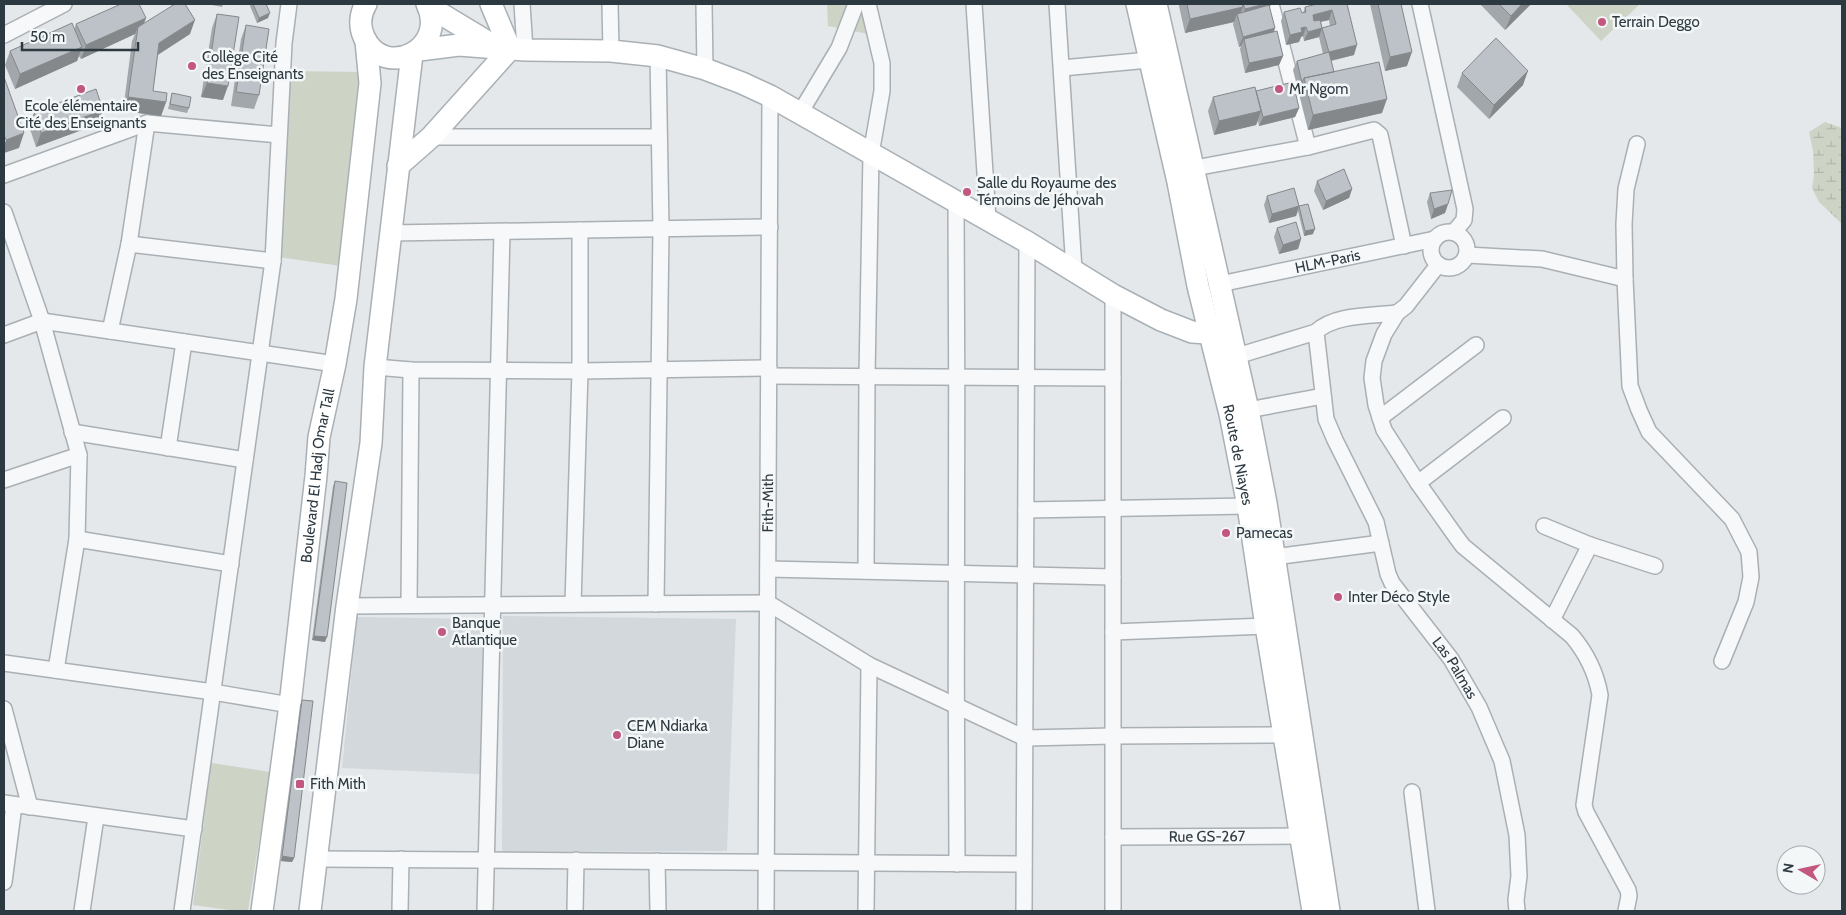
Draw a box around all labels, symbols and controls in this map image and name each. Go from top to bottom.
place label: Terrain Deggo [1612,13,1700,31]
marker: Terrain Deggo [1596,16,1608,28]
scale bar [22,20,139,52]
text: 50 m [30,28,65,46]
place label: Collège Cité des Enseignants [202,48,304,83]
marker: Collège Cité des Enseignants [186,60,198,72]
place label: Mr Ngom [1289,80,1348,98]
marker: Ecole élémentaire Cité des Enseignants [75,83,87,95]
marker: Mr Ngom [1273,83,1285,95]
place label: Ecole élémentaire Cité des Enseignants [16,97,146,132]
place label: Salle du Royaume des Témoins de Jéhovah [977,174,1116,209]
marker: Salle du Royaume des Témoins de Jéhovah [961,186,973,198]
street label: HLM-Paris [1293,246,1362,277]
street label: Boulevard El Hadj Omar Tall [297,386,338,564]
street label: Route de Niayes [1219,402,1257,507]
street label: Fith-Mith [759,473,777,533]
place label: Pamecas [1236,524,1293,542]
marker: Pamecas [1220,527,1232,539]
place label: Inter Déco Style [1348,588,1450,606]
marker: Inter Déco Style [1332,591,1344,603]
place label: Banque Atlantique [452,614,517,649]
marker: Banque Atlantique [436,626,448,638]
street label: Las Palmas [1428,634,1481,702]
place label: CEM Ndiarka Diane [627,717,709,752]
marker: CEM Ndiarka Diane [611,729,623,741]
place label: Fith Mith [310,775,366,793]
marker: Fith Mith [294,778,306,790]
street label: Rue GS-267 [1169,827,1246,846]
north arrow [1776,845,1826,895]
text: N [1778,862,1798,874]

